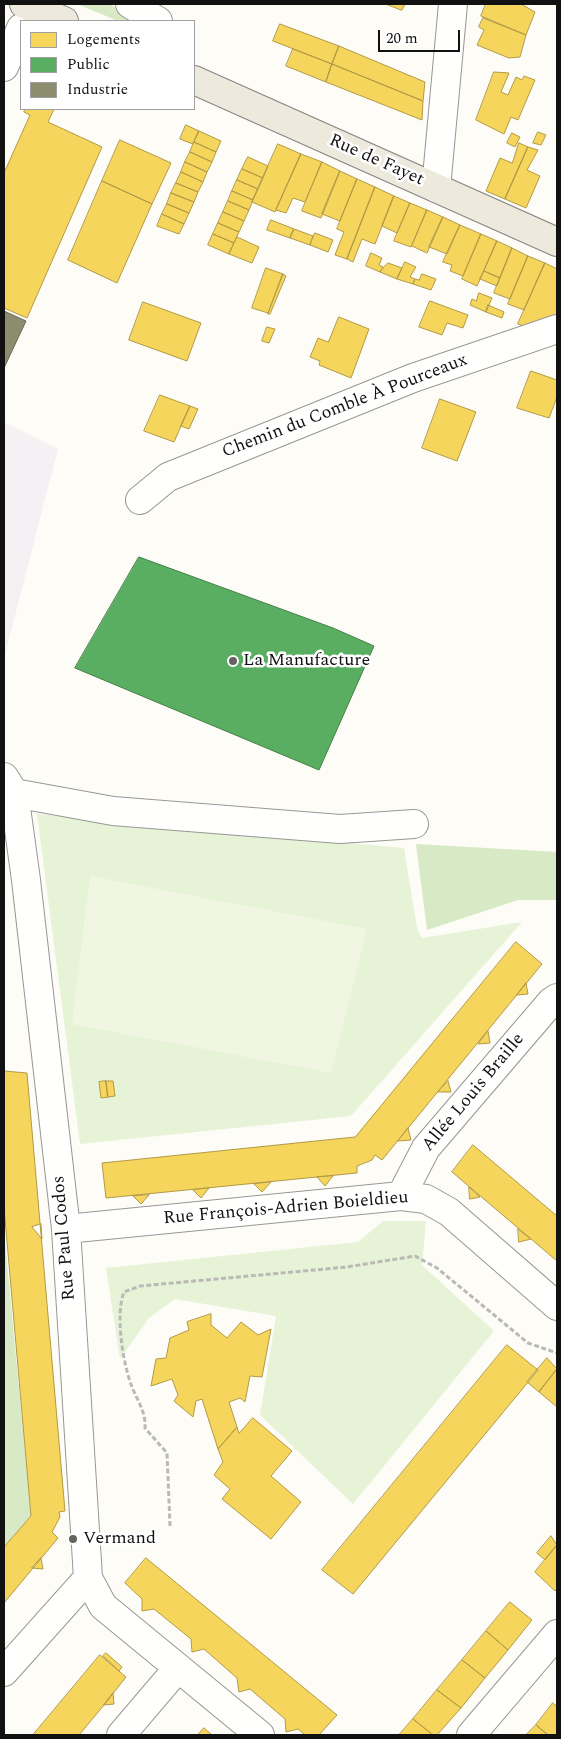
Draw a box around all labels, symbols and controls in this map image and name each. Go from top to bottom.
legend [20,20,195,110]
scale bar [381,20,464,52]
text: 20 m [386,27,418,50]
text: Logements [67,28,141,51]
text: Public [67,53,110,76]
text: Industrie [67,78,128,101]
street label: Rue de Fayet [325,130,427,192]
street label: Chemin du Comble À Pourceaux [219,350,471,464]
place label: La Manufacture [243,650,370,672]
marker: La Manufacture [227,655,239,667]
street label: Allée Louis Braille [418,1029,530,1157]
street label: Rue Paul Codos [49,1175,81,1301]
street label: Rue François-Adrien Boieldieu [163,1188,409,1230]
place label: Vermand [83,1528,156,1550]
marker: Vermand [67,1533,79,1545]

